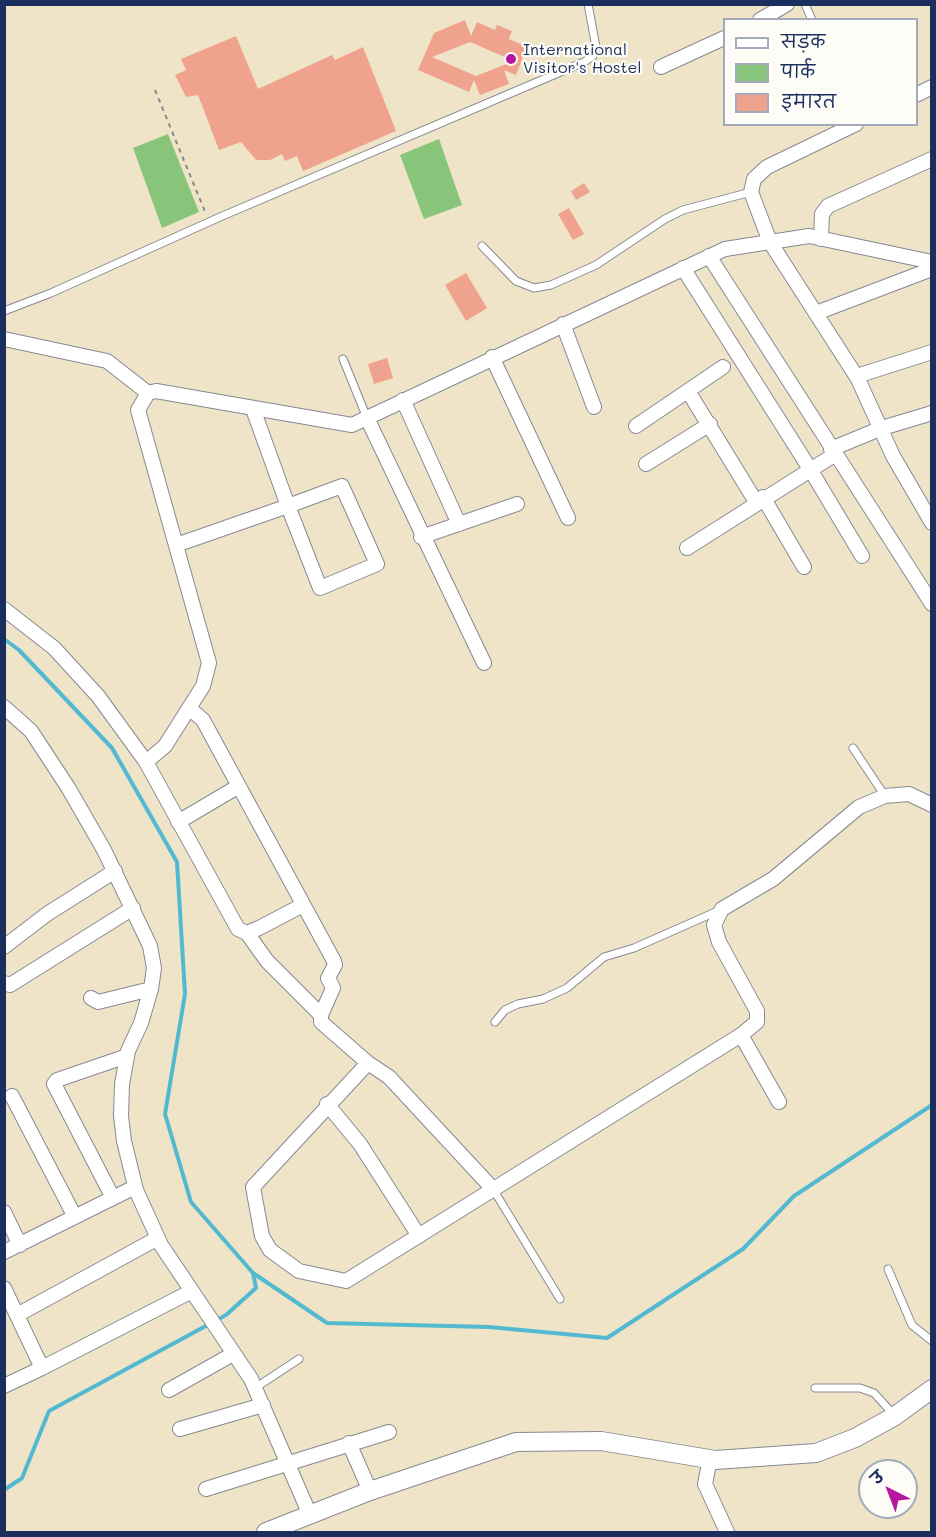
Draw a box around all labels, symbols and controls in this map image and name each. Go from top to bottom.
legend [723,18,918,126]
text: सड़क [781,29,825,53]
place label: International Visitor's Hostel [523,40,641,78]
marker: International Visitor's Hostel [504,52,518,66]
text: पार्क [781,59,815,83]
text: इमारत [781,89,836,113]
north arrow [858,1459,918,1519]
text: उ [866,1465,888,1488]

